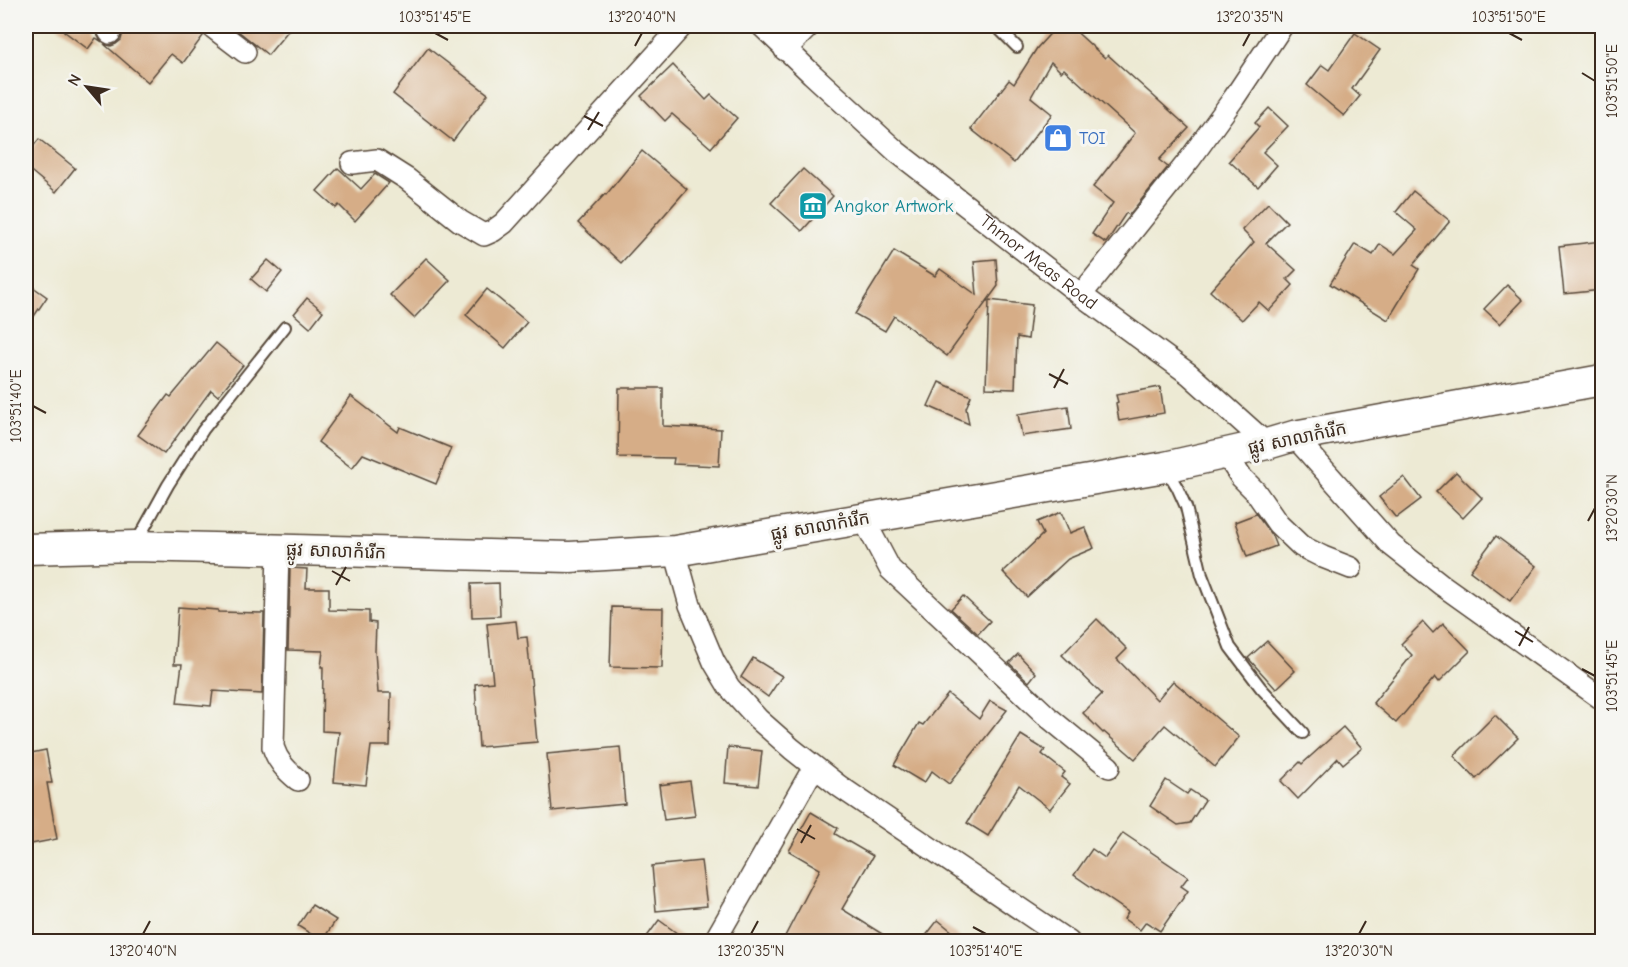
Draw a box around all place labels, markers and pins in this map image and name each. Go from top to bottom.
shop icon: TOI [1042,122,1074,154]
place label: TOI [1079,128,1106,149]
museum icon: Angkor Artwork [797,190,829,222]
place label: Angkor Artwork [834,196,954,217]

